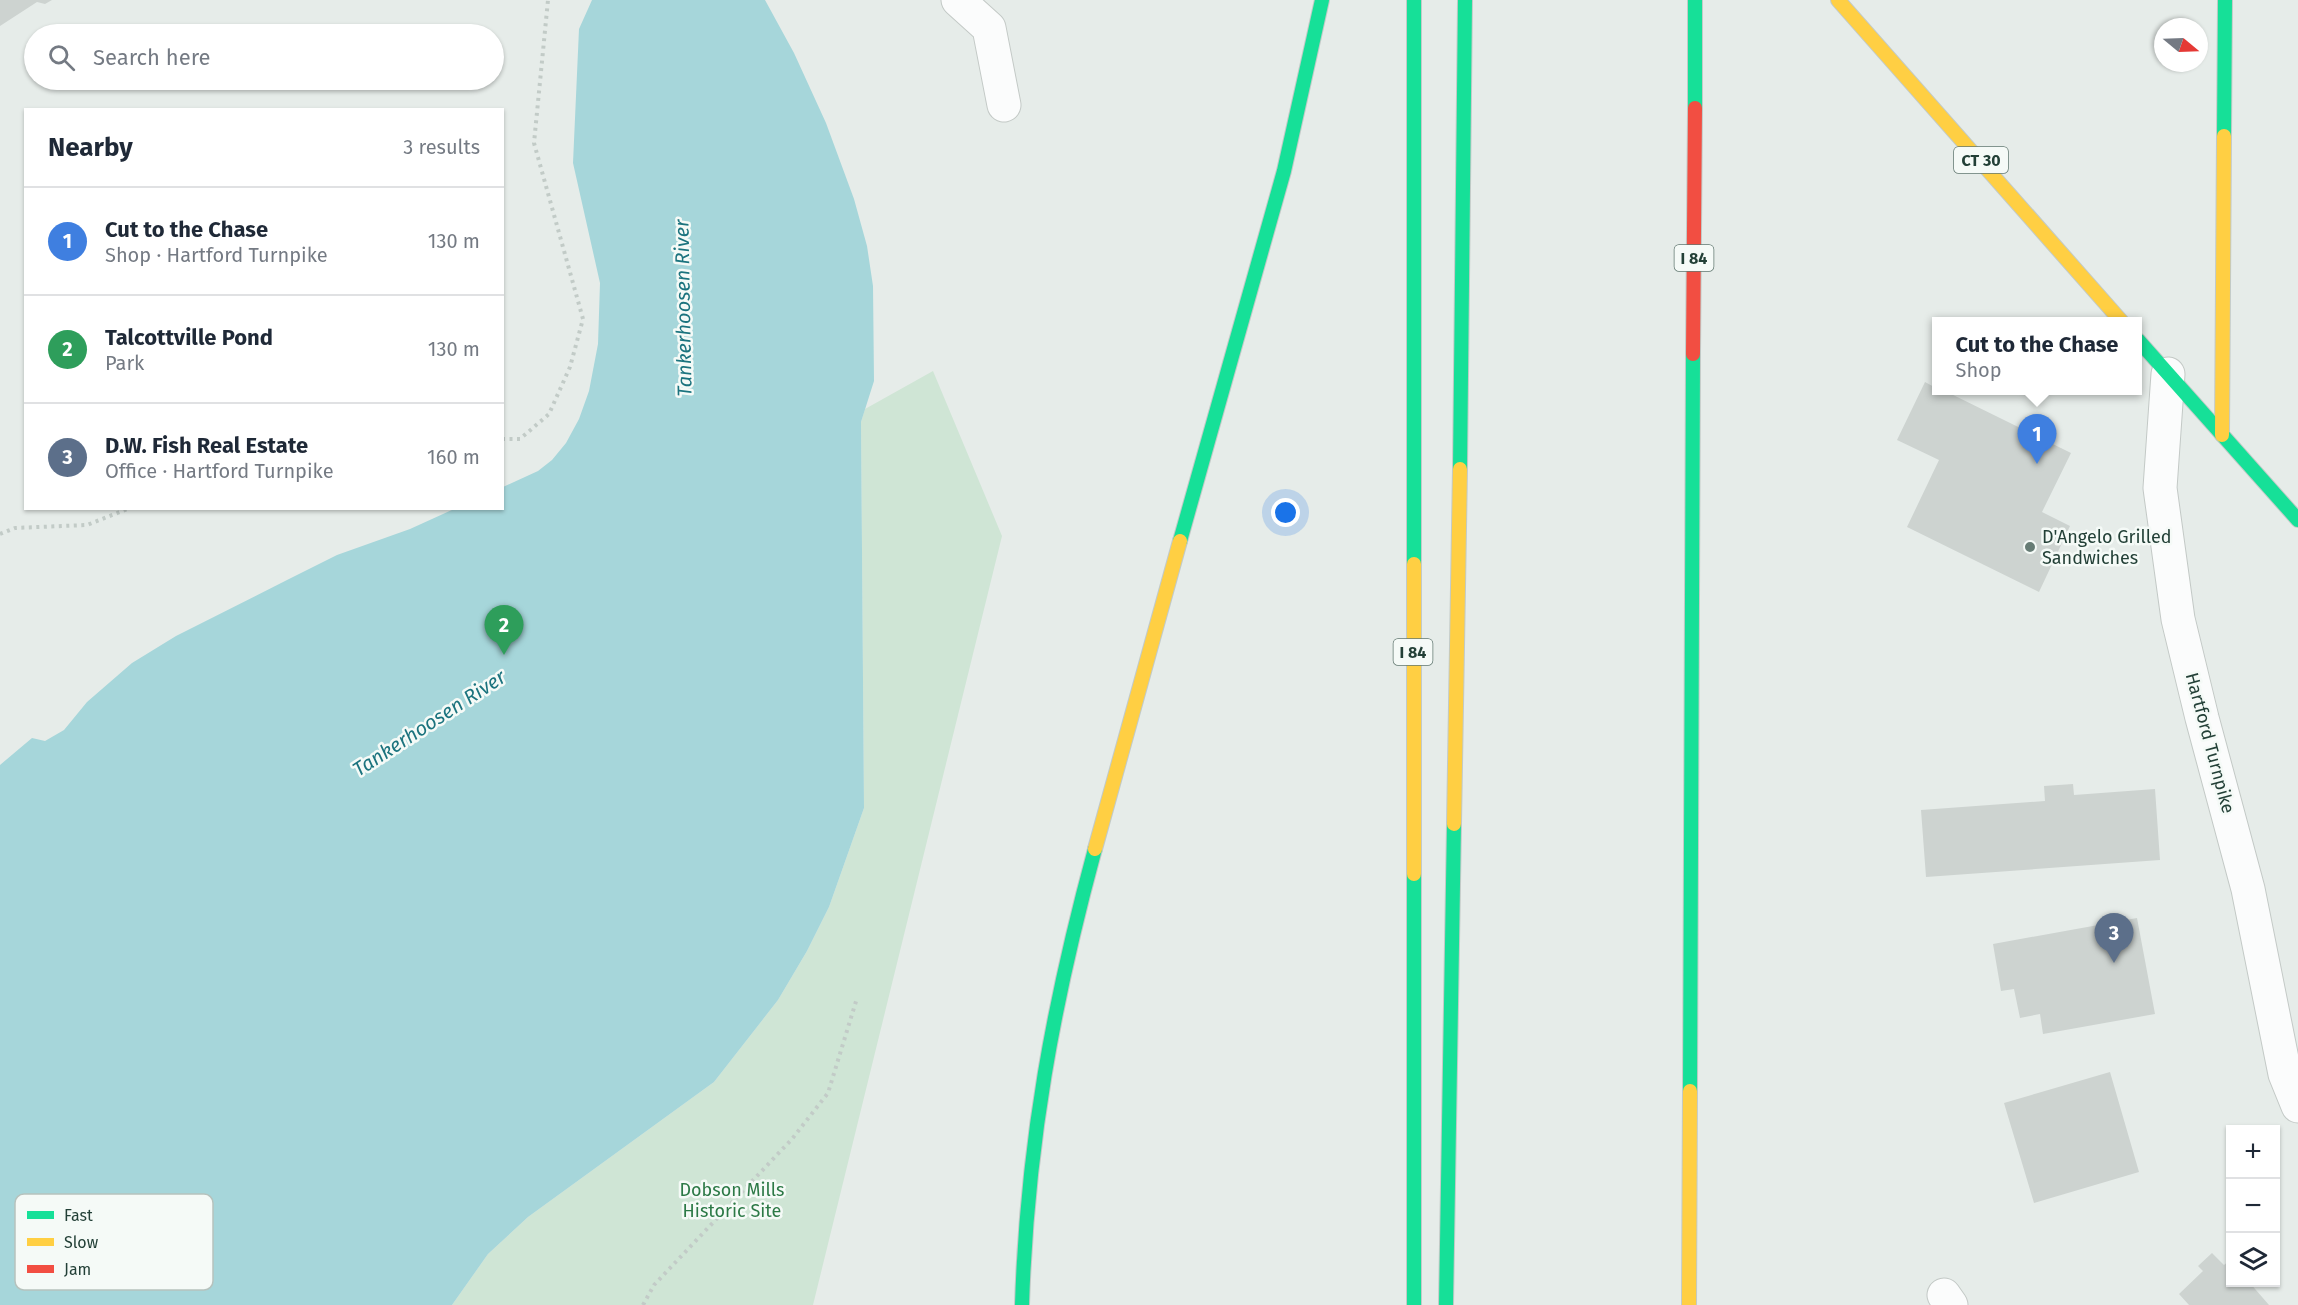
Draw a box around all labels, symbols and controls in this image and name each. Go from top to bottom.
north arrow [2154,18,2208,72]
search box [24,24,504,90]
icon: search [45,41,78,74]
text: Search here [93,44,211,71]
text: Nearby [48,132,133,163]
text: 3 results [403,135,480,159]
road number: CT 30 [1954,147,2008,173]
text: Cut to the Chase [105,216,268,243]
water label: Tankerhoosen River [669,218,697,397]
text: 1 [63,229,72,253]
text: 130 m [428,229,480,253]
text: Shop · Hartford Turnpike [105,243,328,267]
road number: I 84 [1674,245,1714,271]
popup [1932,317,2142,395]
text: Talcottville Pond [105,324,273,351]
text: Cut to the Chase [1955,331,2119,358]
text: 2 [62,337,73,361]
text: 130 m [428,337,480,361]
text: Park [105,351,144,375]
text: Shop [1955,358,2002,382]
pin: 1 [2018,414,2056,464]
text: D.W. Fish Real Estate [105,432,308,459]
text: 3 [62,445,73,469]
text: 160 m [427,445,480,469]
text: Office · Hartford Turnpike [105,459,334,483]
your location [1271,498,1300,527]
place label: D'Angelo Grilled Sandwiches [2042,526,2172,569]
marker: D'Angelo Grilled Sandwiches [2023,540,2037,554]
pin: 2 [484,606,524,655]
road number: I 84 [1394,639,1432,665]
water label: Tankerhoosen River [348,664,511,781]
street label: Hartford Turnpike [2181,670,2239,816]
pin: 3 [2094,914,2134,963]
map controls [2226,1125,2280,1287]
button: + [2226,1125,2280,1179]
park label: Dobson Mills Historic Site [679,1179,785,1222]
button: − [2226,1179,2280,1233]
legend [15,1194,213,1290]
text: Fast [64,1206,93,1225]
text: Slow [64,1233,99,1252]
button: layers [2226,1233,2280,1287]
text: Jam [64,1260,91,1279]

